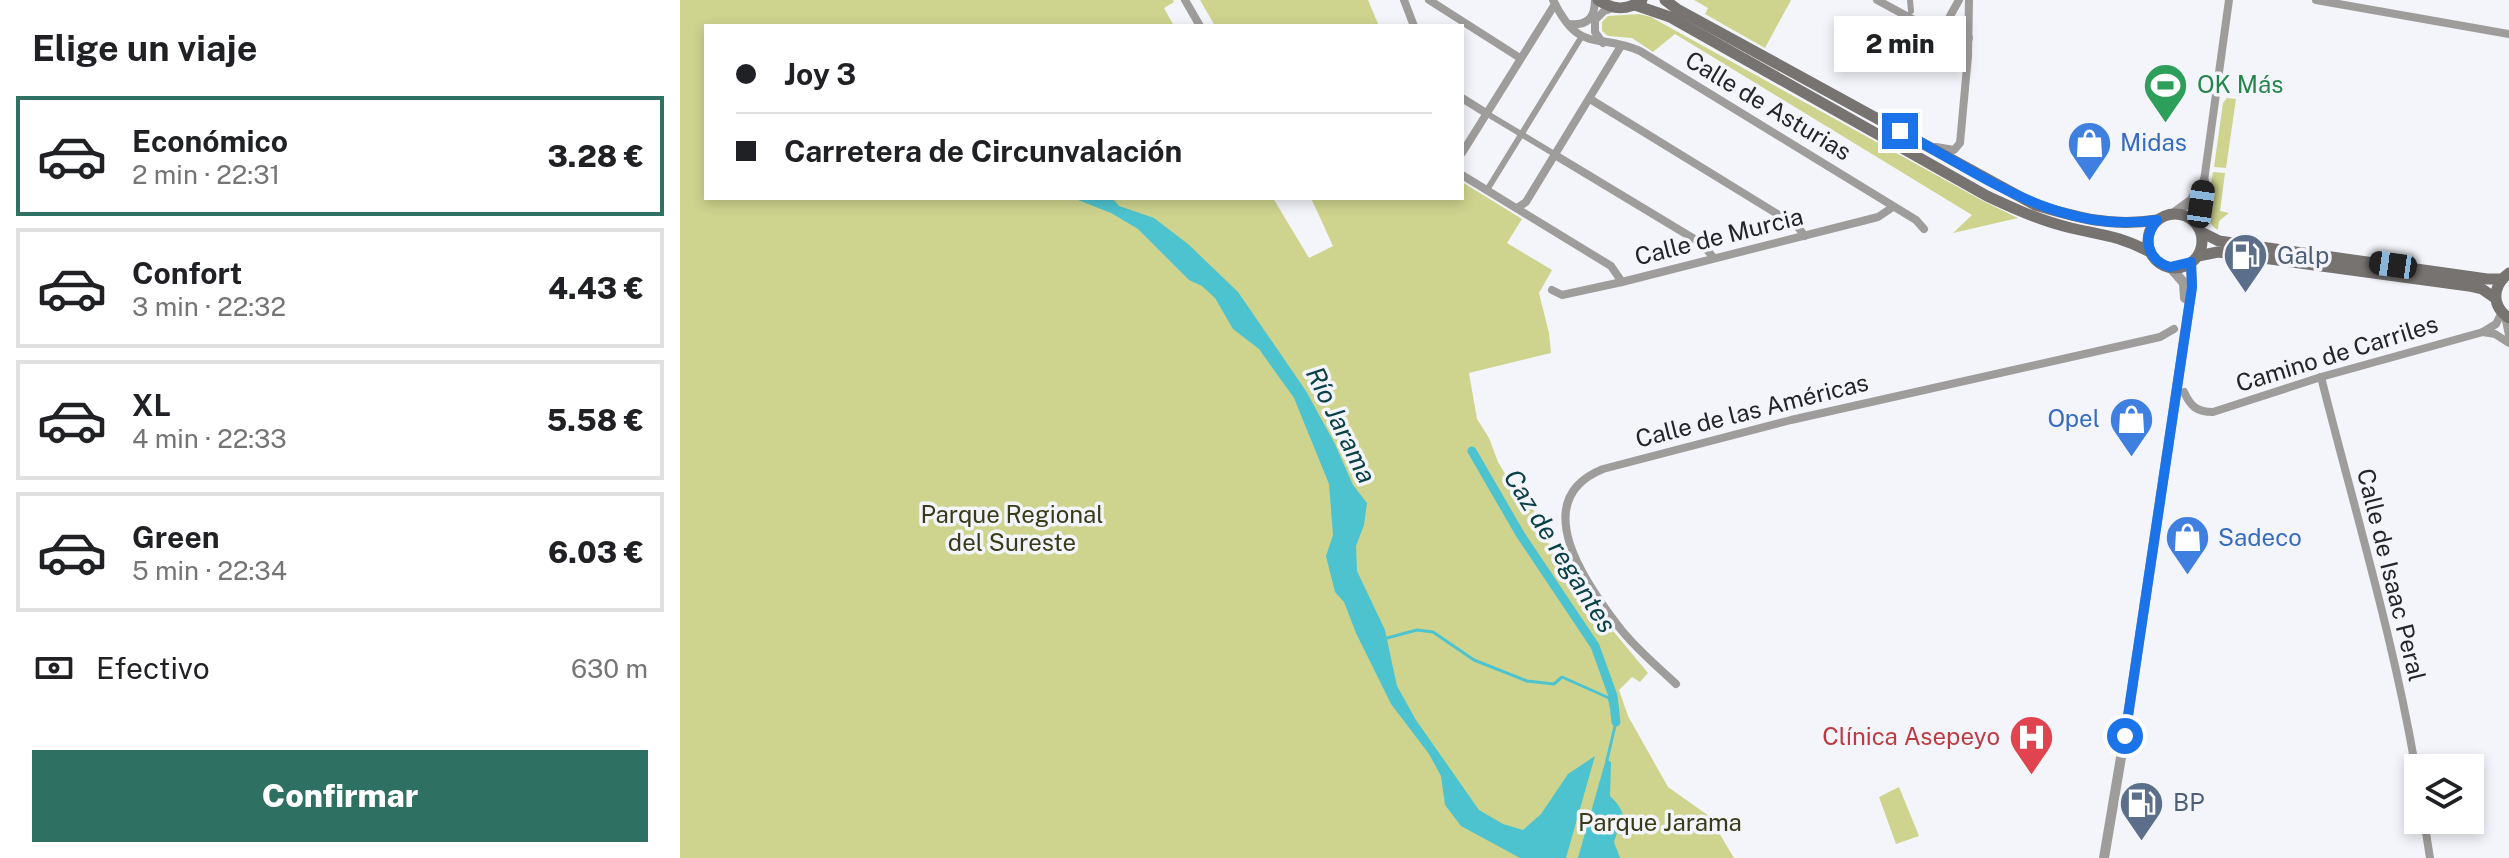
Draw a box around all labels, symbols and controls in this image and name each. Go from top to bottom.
callout: 2 min [1834,15,1966,71]
text: Elige un viaje [32,27,257,69]
text: 2 min [1865,28,1935,59]
street label: Calle de Asturias [1681,45,1856,166]
text: Joy 3 [784,56,856,92]
sports icon: OK Más [2142,61,2190,124]
place label: OK Más [2197,70,2283,98]
route end [1882,113,1918,149]
shop icon: Midas [2065,119,2113,182]
icon: car [36,120,108,192]
text: Económico [132,123,288,159]
place label: Midas [2120,128,2187,156]
text: Carretera de Circunvalación [784,133,1182,169]
text: 3.28 € [547,138,644,174]
text: 2 min · 22:31 [132,159,280,190]
car [2186,179,2216,229]
street label: Calle de Murcia [1632,202,1806,270]
fuel station icon: Galp [2222,232,2270,295]
place label: Galp [2277,241,2329,269]
car [2368,250,2418,280]
icon: car [36,252,108,324]
text: Confort [132,255,242,291]
text: 4.43 € [548,270,644,306]
text: 3 min · 22:32 [132,291,286,322]
street label: Camino de Carriles [2232,309,2441,397]
water label: Río Jarama [1300,362,1383,488]
street label: Calle de las Américas [1632,368,1871,453]
icon: car [36,384,108,456]
text: XL [132,387,171,423]
shop icon: Opel [2107,395,2155,458]
text: 5.58 € [547,402,644,438]
place label: Opel [2047,404,2100,432]
text: 4 min · 22:33 [132,423,287,454]
water label: Caz de regantes [1498,463,1623,638]
street label: Calle de Isaac Peral [2352,466,2432,684]
park label: Parque Regional del Sureste [920,500,1104,556]
shop icon: Sadeco [2163,514,2211,577]
icon: car [36,516,108,588]
text: Green [132,519,219,555]
place label: Sadeco [2218,523,2302,551]
text: 6.03 € [548,534,644,570]
text: 5 min · 22:34 [132,555,287,586]
icon: cash [32,646,76,690]
text: Efectivo [96,650,210,686]
text: 630 m [571,653,648,684]
hospital icon: Clínica Asepeyo [2007,713,2055,776]
route start [2107,718,2143,754]
place label: Clínica Asepeyo [1822,722,2000,750]
button: Confirmar [32,750,648,842]
map controls [2404,754,2484,834]
button: layers [2404,754,2484,834]
fuel station icon: BP [2118,779,2166,842]
place label: BP [2173,788,2205,816]
park label: Parque Jarama [1578,808,1742,836]

